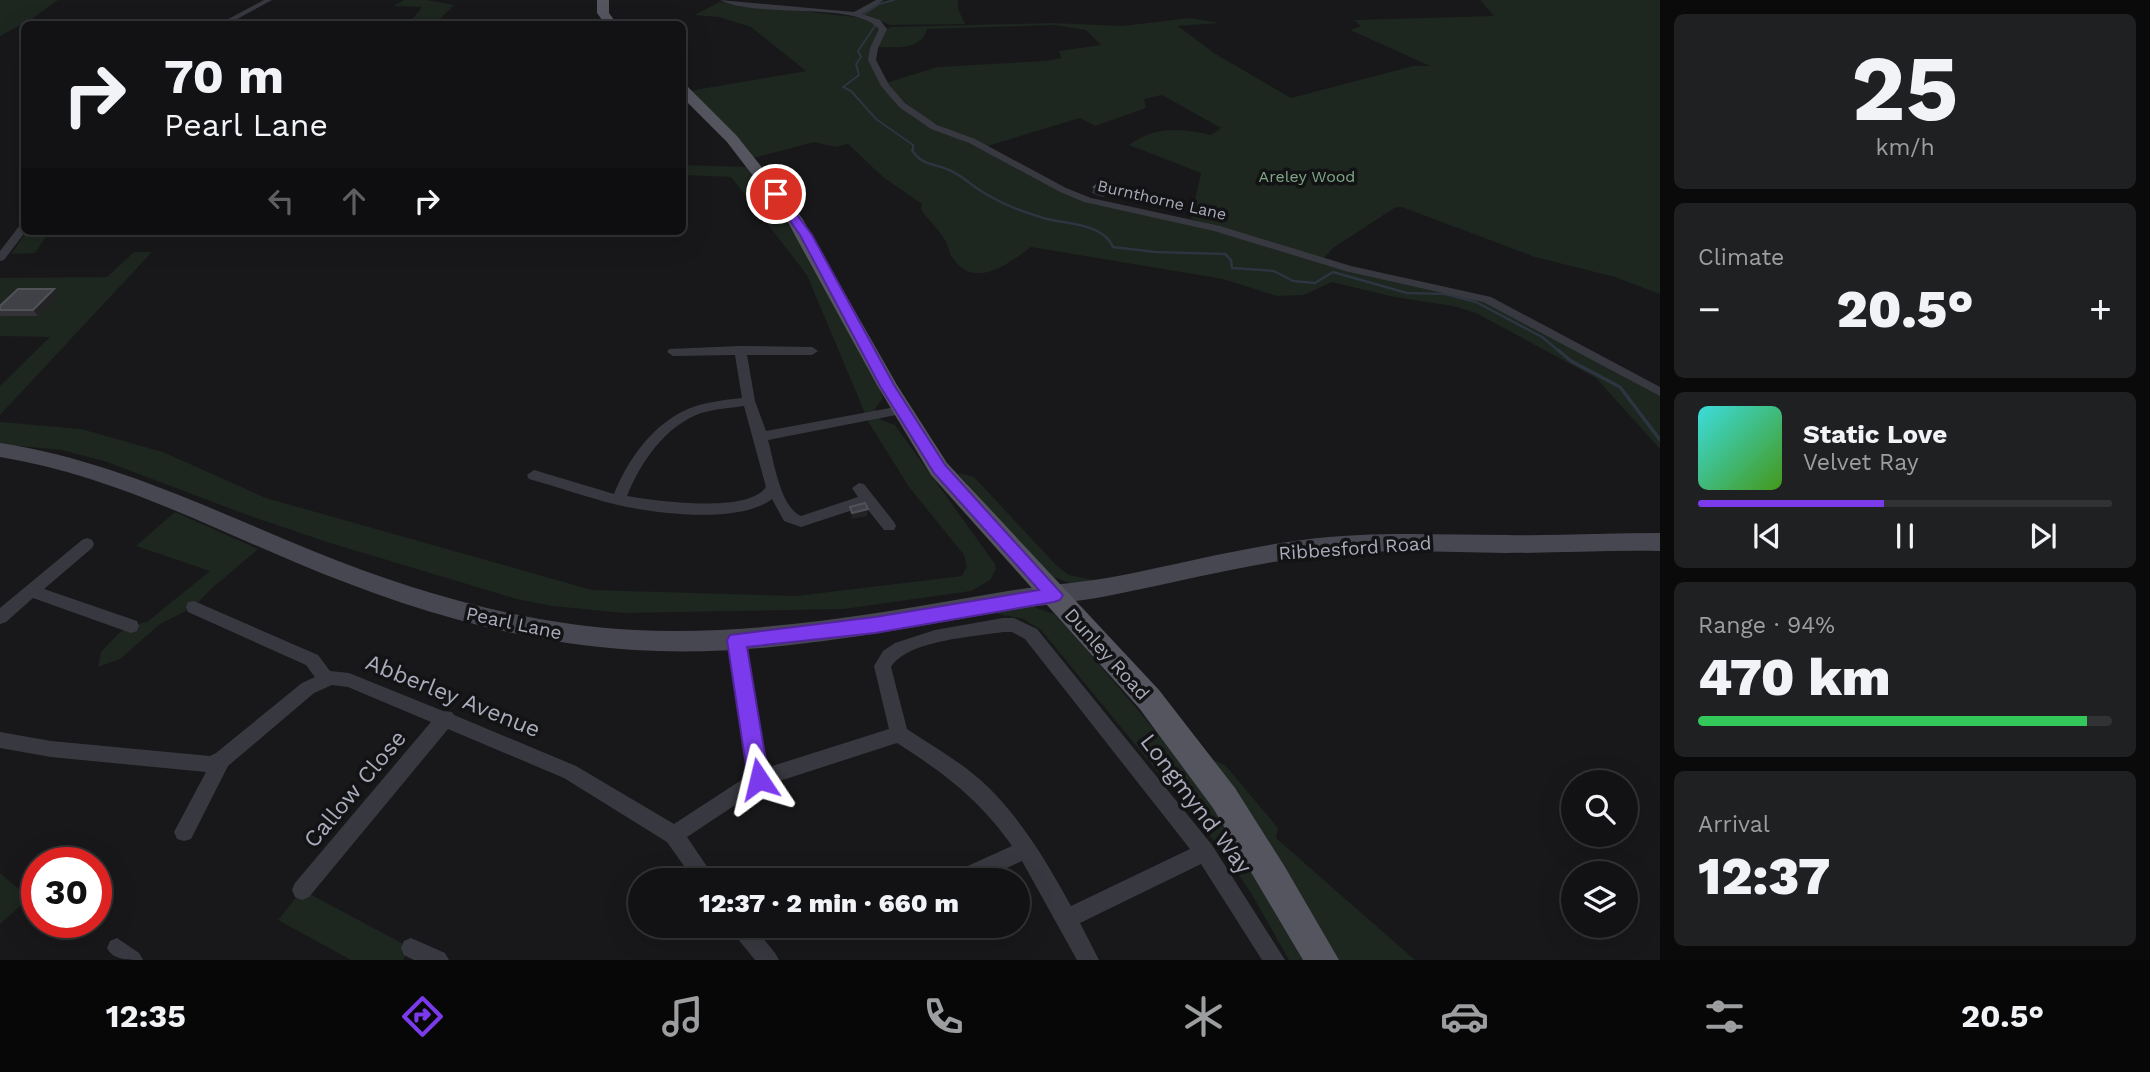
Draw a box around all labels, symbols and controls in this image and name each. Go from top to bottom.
text: 25 [1851,35,1959,142]
text: 70 m [164,47,284,105]
icon: right [49,49,140,140]
text: Pearl Lane [164,106,328,144]
text: km/h [1875,134,1935,161]
pin [746,164,806,224]
park label: Areley Wood [1259,167,1355,186]
icon: arrive [757,175,795,213]
street label: Burnthorne Lane [1096,176,1228,224]
icon: left [262,182,300,220]
icon: ahead [335,182,373,220]
icon: right [408,182,446,220]
text: Climate [1698,244,1784,271]
text: 20.5° [1836,279,1974,340]
text: − [1698,287,1721,331]
text: + [2089,287,2112,331]
text: Static Love [1803,419,1947,449]
text: Velvet Ray [1803,449,1919,476]
icon: previous [1748,517,1786,555]
icon: pause [1886,517,1924,555]
icon: next [2024,517,2062,555]
street label: Ribbesford Road [1278,531,1432,565]
street label: Pearl Lane [464,602,564,644]
street label: Dunley Road [1060,603,1154,705]
text: Range · 94% [1698,612,1835,639]
text: 470 km [1698,647,1891,708]
street label: Abberley Avenue [362,649,544,743]
street label: Callow Close [298,725,412,853]
street label: Longmynd Way [1135,729,1258,880]
position arrow [722,742,796,816]
map controls [1561,770,1638,938]
button: search [1561,770,1638,847]
text: Arrival [1698,811,1770,838]
text: 12:37 [1698,846,1831,907]
speed limit sign: 30 [21,847,112,938]
button: layers [1561,861,1638,938]
text: 12:37 · 2 min · 660 m [699,888,959,918]
icon: directions [398,992,447,1041]
icon: music [658,992,707,1041]
icon: phone [919,992,968,1041]
icon: climate [1179,992,1228,1041]
icon: car [1440,992,1489,1041]
icon: filters [1700,992,1749,1041]
text: 12:35 [106,997,186,1035]
text: 20.5° [1961,997,2044,1035]

